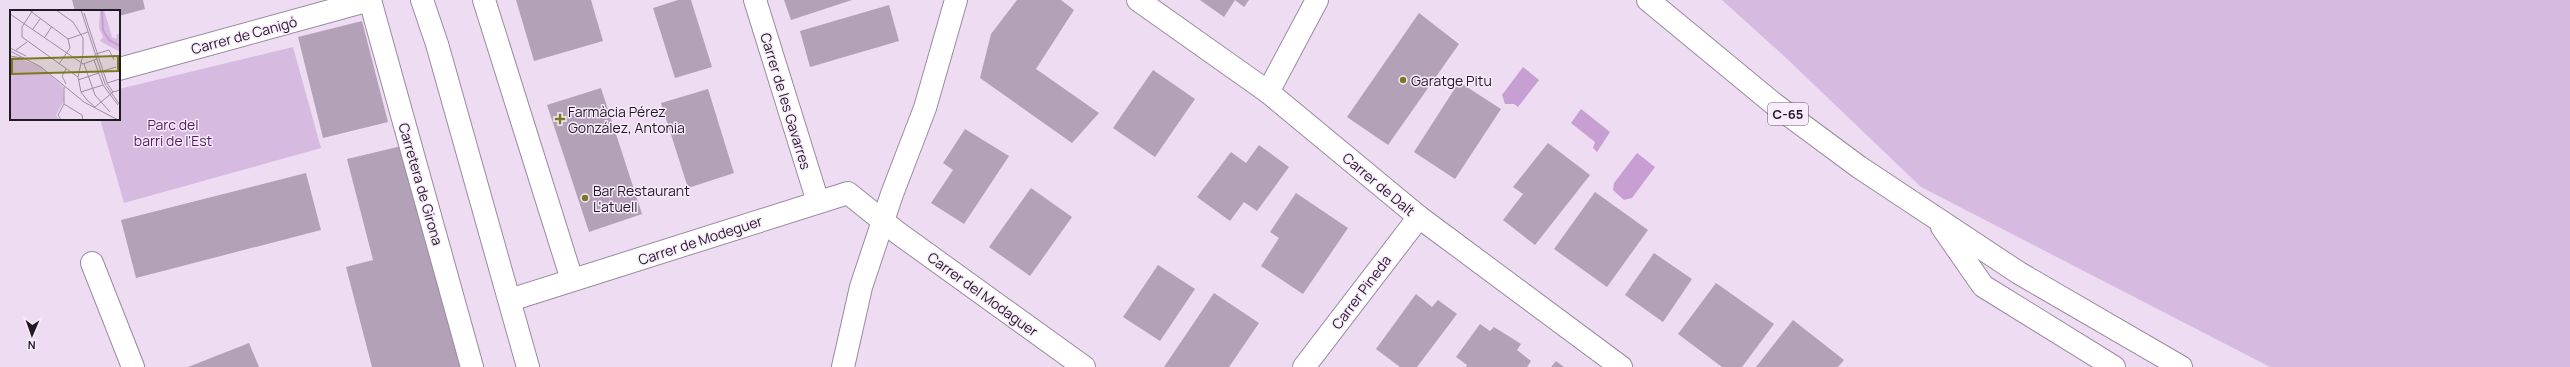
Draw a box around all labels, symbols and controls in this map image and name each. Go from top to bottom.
inset map [10,10,120,120]
street label: Carrer de Canigó [189,12,299,58]
street label: Carrer de les Gavarres [756,30,816,172]
place label: Garatge Pitu [1411,71,1492,90]
marker: Garatge Pitu [1398,75,1408,85]
place label: Farmàcia Pérez González, Antonia [568,102,685,137]
road number: C-65 [1768,103,1808,125]
marker: Farmàcia Pérez González, Antonia [555,114,565,124]
park label: Parc del barri de l'Est [134,115,213,150]
street label: Carretera de Girona [394,121,448,247]
street label: Carrer de Dalt [1339,148,1420,220]
place label: Bar Restaurant L'atuell [593,181,690,216]
marker: Bar Restaurant L'atuell [580,193,590,203]
street label: Carrer de Modeguer [636,211,764,269]
street label: Carrer del Modaguer [924,247,1042,341]
street label: Carrer Pineda [1327,251,1395,333]
north arrow [12,315,52,355]
text: N [27,338,36,353]

